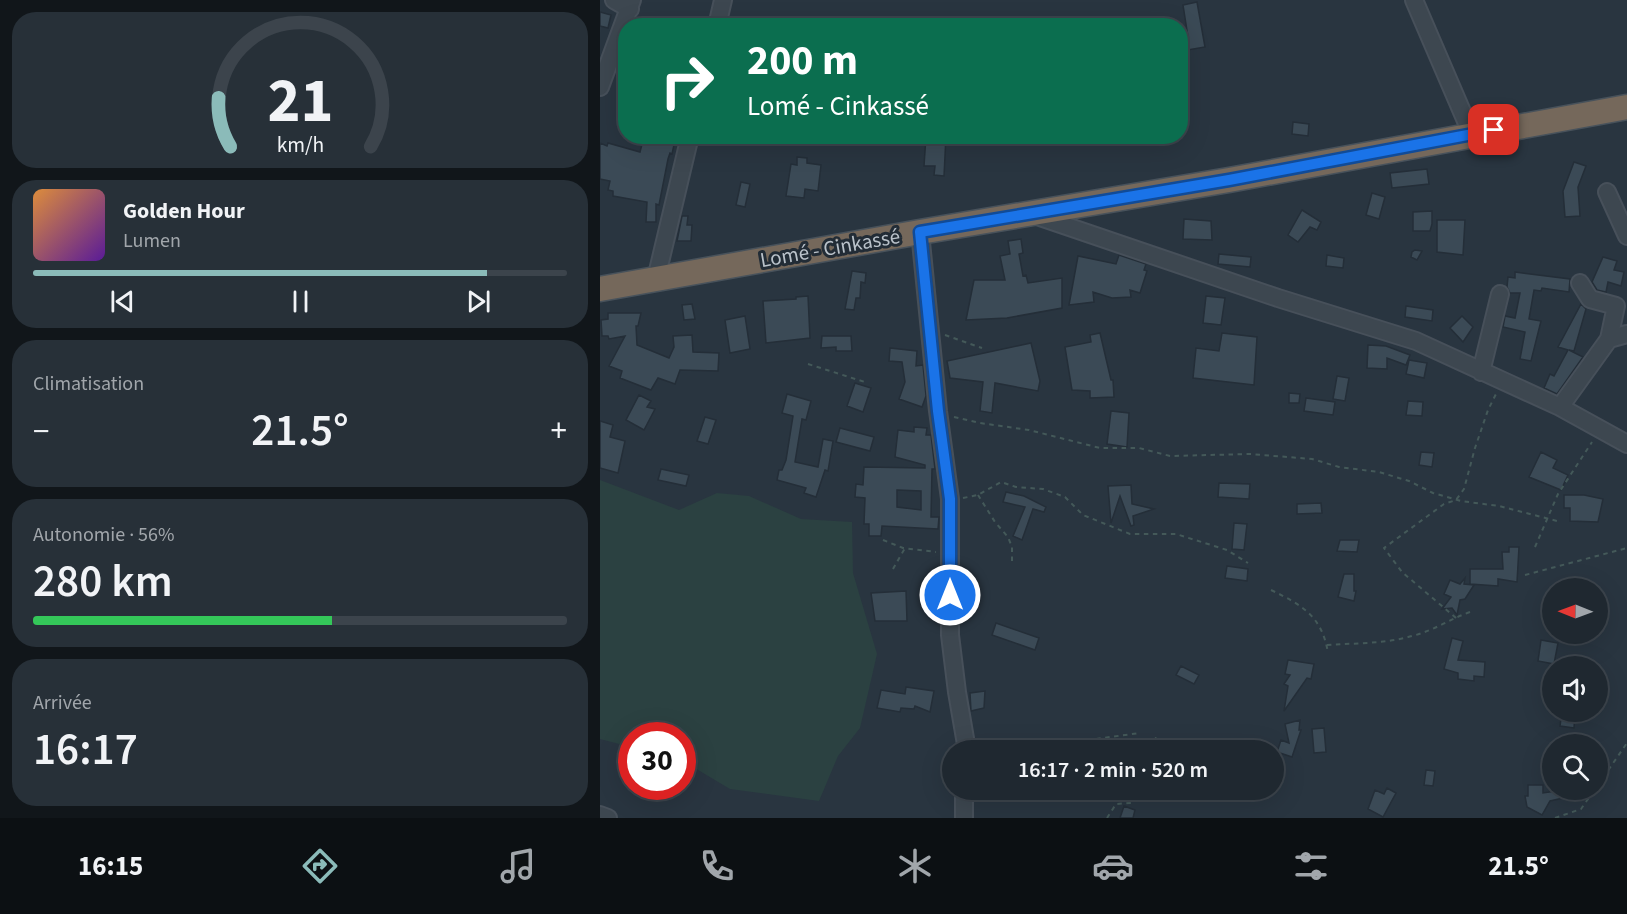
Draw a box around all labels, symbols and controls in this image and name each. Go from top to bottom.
text: 200 m [747,31,858,91]
icon: right [648,42,726,120]
text: 21 [267,57,333,146]
text: Lomé - Cinkassé [747,87,929,126]
pin [1468,104,1519,155]
icon: arrive [1477,113,1510,146]
text: km/h [276,130,324,161]
text: Golden Hour [123,195,245,227]
street label: Lomé - Cinkassé [758,221,902,275]
text: Lumen [123,227,181,255]
icon: previous [106,285,139,318]
icon: pause [284,285,317,318]
icon: next [462,285,495,318]
text: Climatisation [33,370,144,398]
text: 21.5° [251,399,349,463]
text: − [33,408,49,455]
text: + [551,408,567,455]
text: Autonomie · 56% [33,521,174,549]
text: 280 km [33,550,173,614]
position arrow [918,563,982,627]
north arrow [1542,578,1608,644]
map controls [1542,578,1608,800]
button: sound [1542,656,1608,722]
text: Arrivée [33,689,92,717]
text: 16:17 [33,718,138,782]
speed limit sign: 30 [618,722,696,800]
button: search [1542,734,1608,800]
text: 16:17 · 2 min · 520 m [1018,754,1208,786]
icon: directions [299,845,341,887]
icon: music [497,845,539,887]
icon: phone [696,845,738,887]
icon: climate [894,845,936,887]
icon: car [1092,845,1134,887]
icon: filters [1290,845,1332,887]
text: 16:15 [78,847,143,886]
text: 21.5° [1488,847,1549,886]

